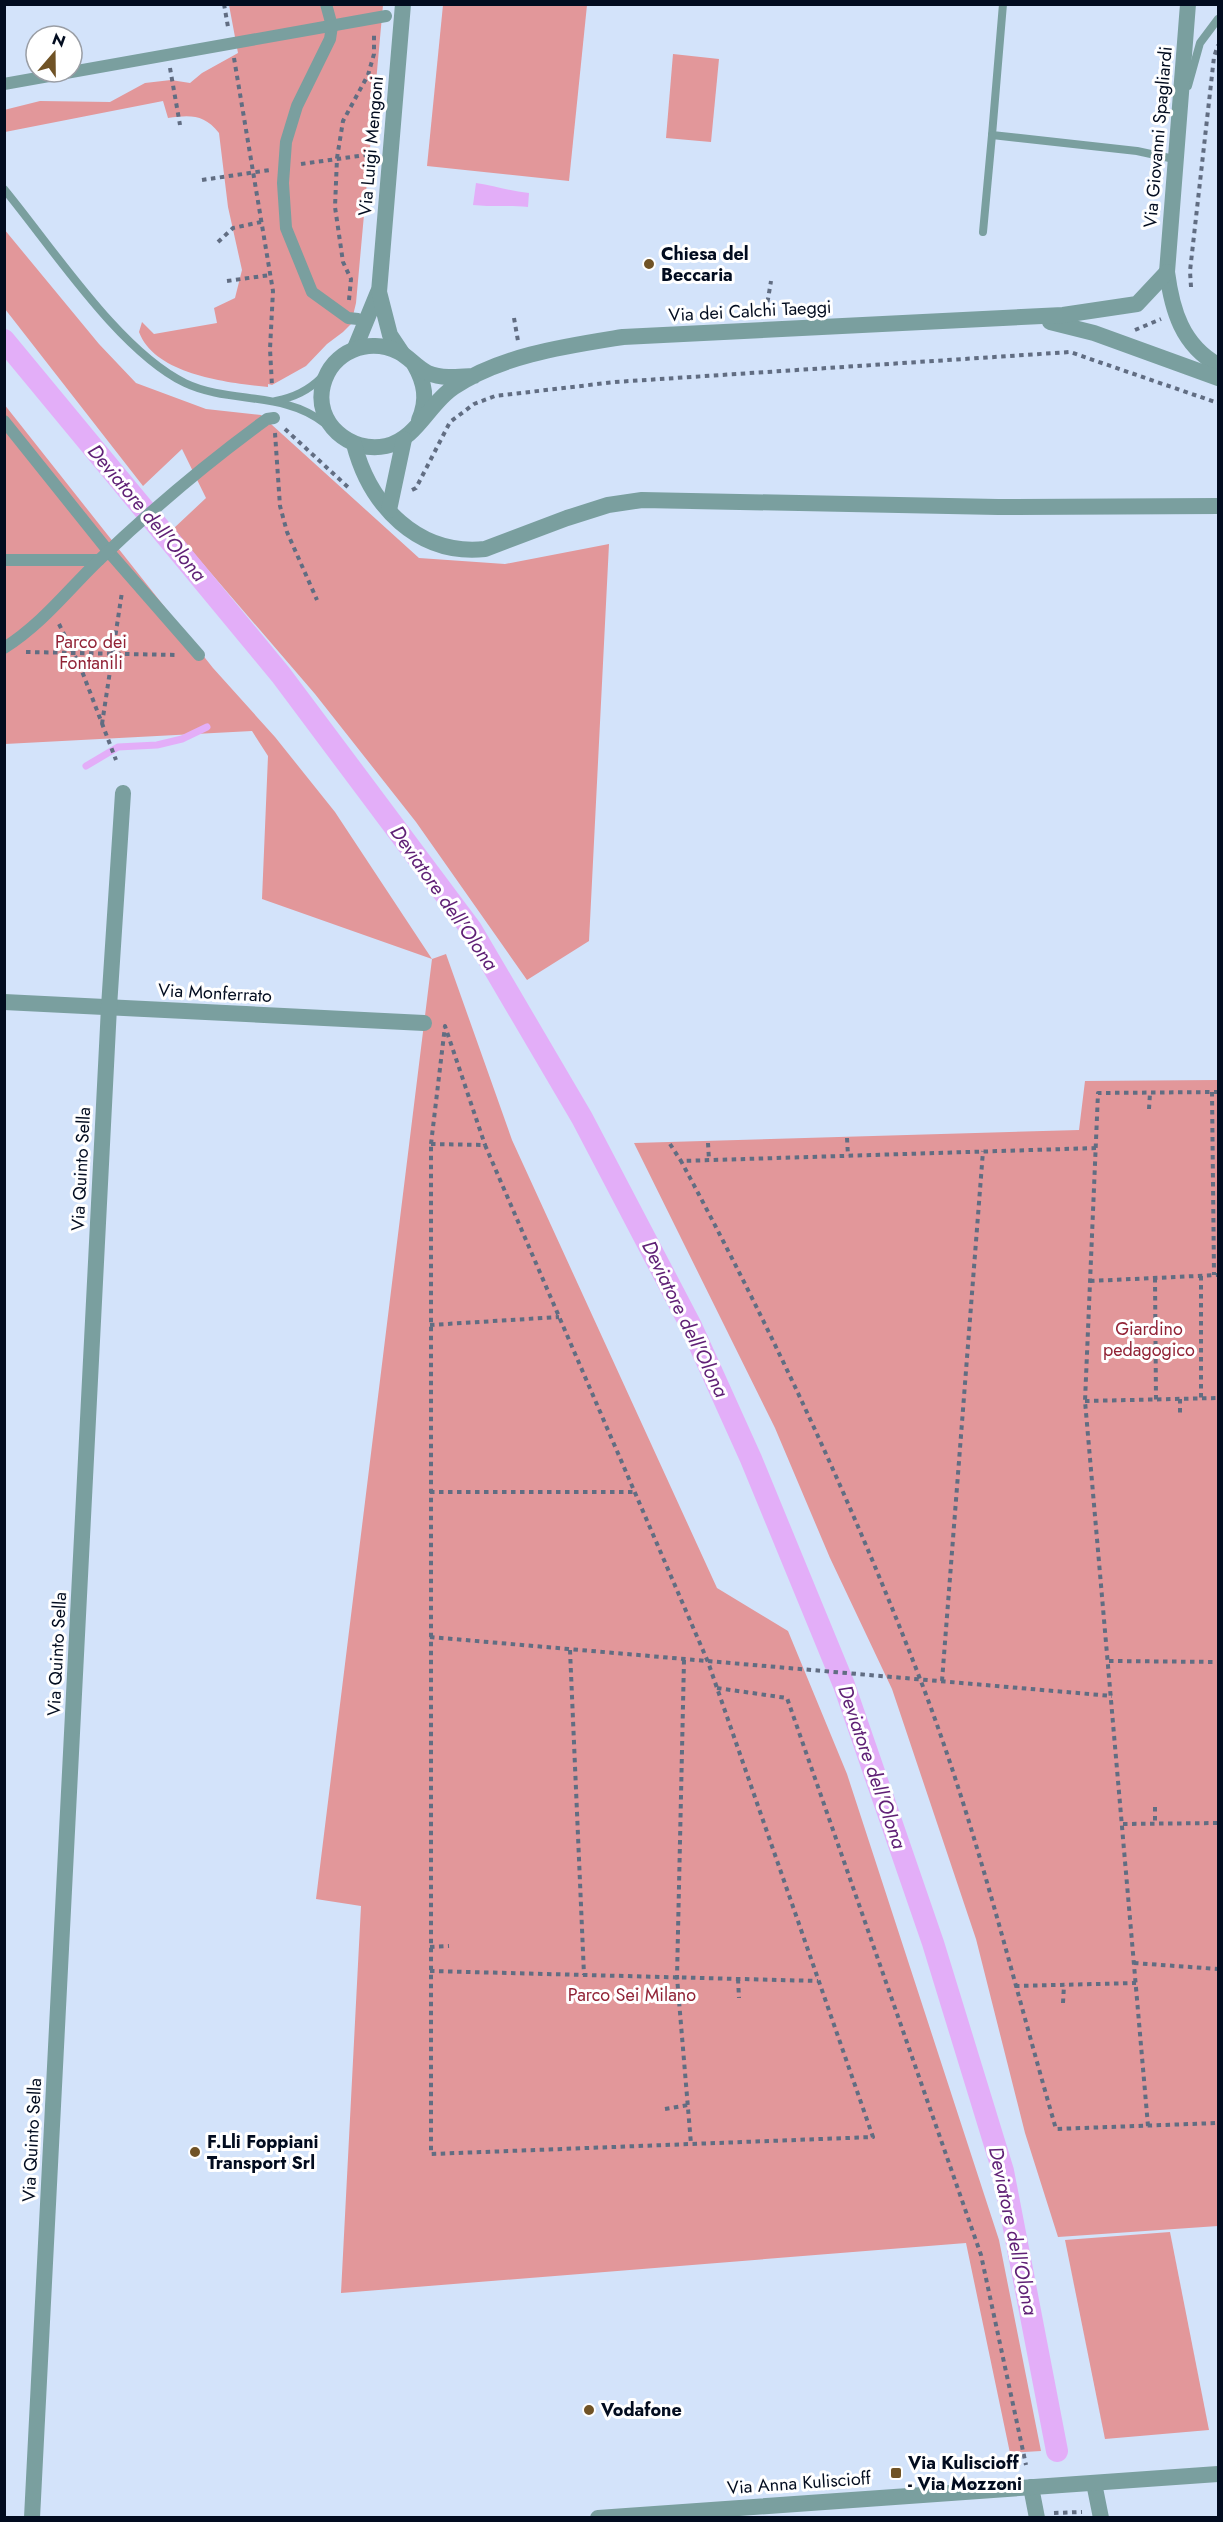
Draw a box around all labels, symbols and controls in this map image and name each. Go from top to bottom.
north arrow [24,24,84,84]
text: N [49,27,69,53]
street label: Via Giovanni Spagliardi [1137,45,1179,229]
street label: Via Luigi Mengoni [352,75,390,217]
place label: Chiesa del Beccaria [661,241,749,288]
marker: Chiesa del Beccaria [642,257,656,271]
street label: Via dei Calchi Taeggi [668,294,832,328]
water label: Deviatore dell'Olona [81,438,213,588]
park label: Parco dei Fontanili [55,629,127,676]
water label: Deviatore dell'Olona [383,819,505,977]
street label: Via Monferrato [157,977,273,1009]
street label: Via Quinto Sella [65,1106,97,1232]
water label: Deviatore dell'Olona [634,1235,736,1403]
park label: Giardino pedagogico [1103,1316,1195,1363]
street label: Via Quinto Sella [41,1591,73,1717]
water label: Deviatore dell'Olona [830,1681,914,1853]
park label: Parco Sei Milano [568,1982,696,2008]
street label: Via Quinto Sella [16,2077,48,2203]
place label: F.Lli Foppiani Transport Srl [207,2129,318,2176]
water label: Deviatore dell'Olona [981,2144,1045,2318]
marker: F.Lli Foppiani Transport Srl [188,2145,202,2159]
place label: Vodafone [600,2397,682,2423]
marker: Vodafone [582,2403,596,2417]
place label: Via Kuliscioff - Via Mozzoni [907,2450,1022,2497]
street label: Via Anna Kuliscioff [726,2465,873,2501]
marker: Via Kuliscioff - Via Mozzoni [889,2466,903,2480]

